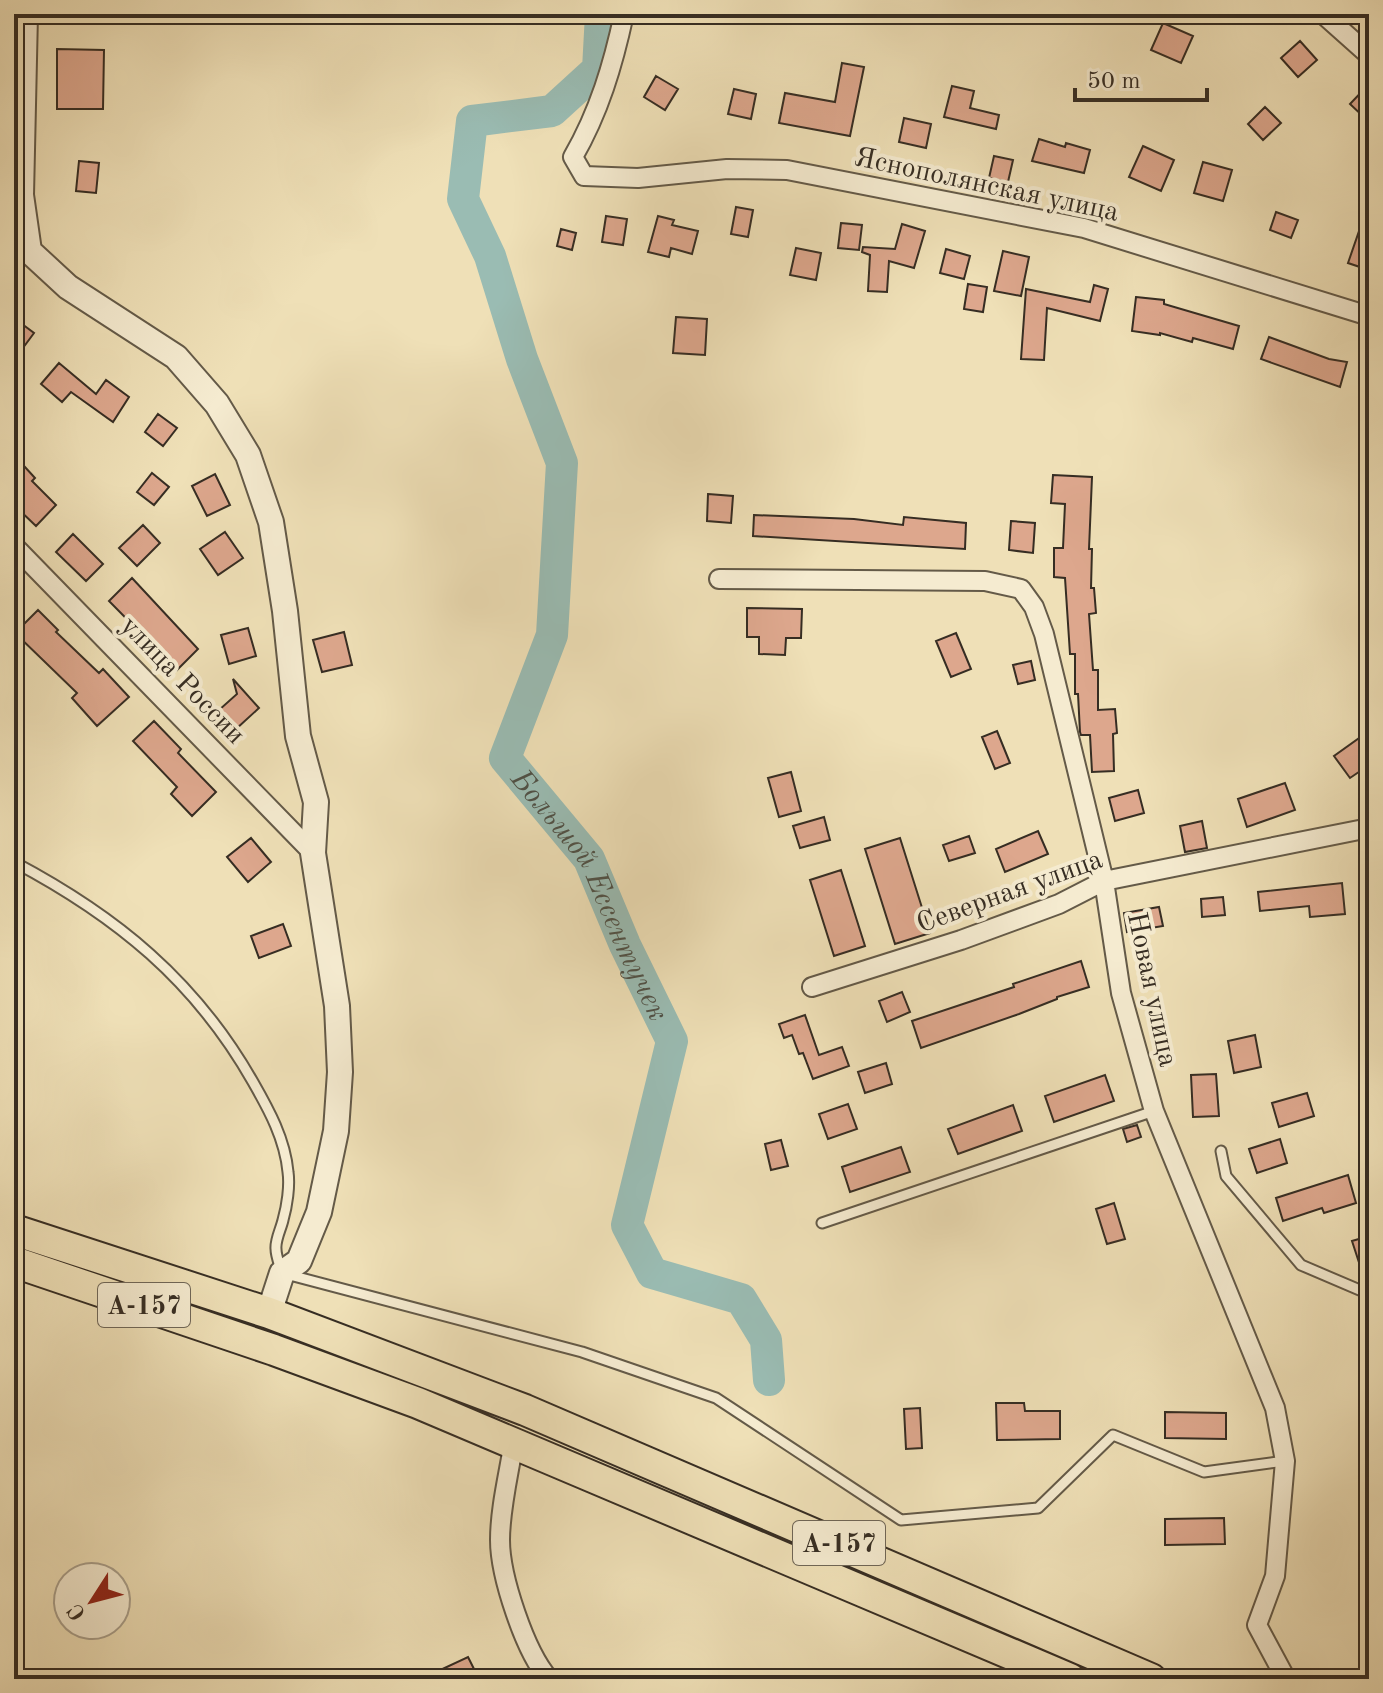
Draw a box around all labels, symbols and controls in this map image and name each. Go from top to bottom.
scale bar [1075,52,1207,102]
text: 50 m [1087,70,1141,94]
street label: Яснополянская улица [852,144,1121,228]
street label: улица России [114,612,249,750]
water label: Большой Ессентучек [504,764,673,1026]
street label: Северная улица [913,846,1107,939]
street label: Новая улица [1121,910,1181,1070]
road number: А-157 [98,1283,190,1327]
road number: А-157 [793,1521,885,1565]
north arrow [52,1561,132,1641]
text: С [64,1599,91,1624]

